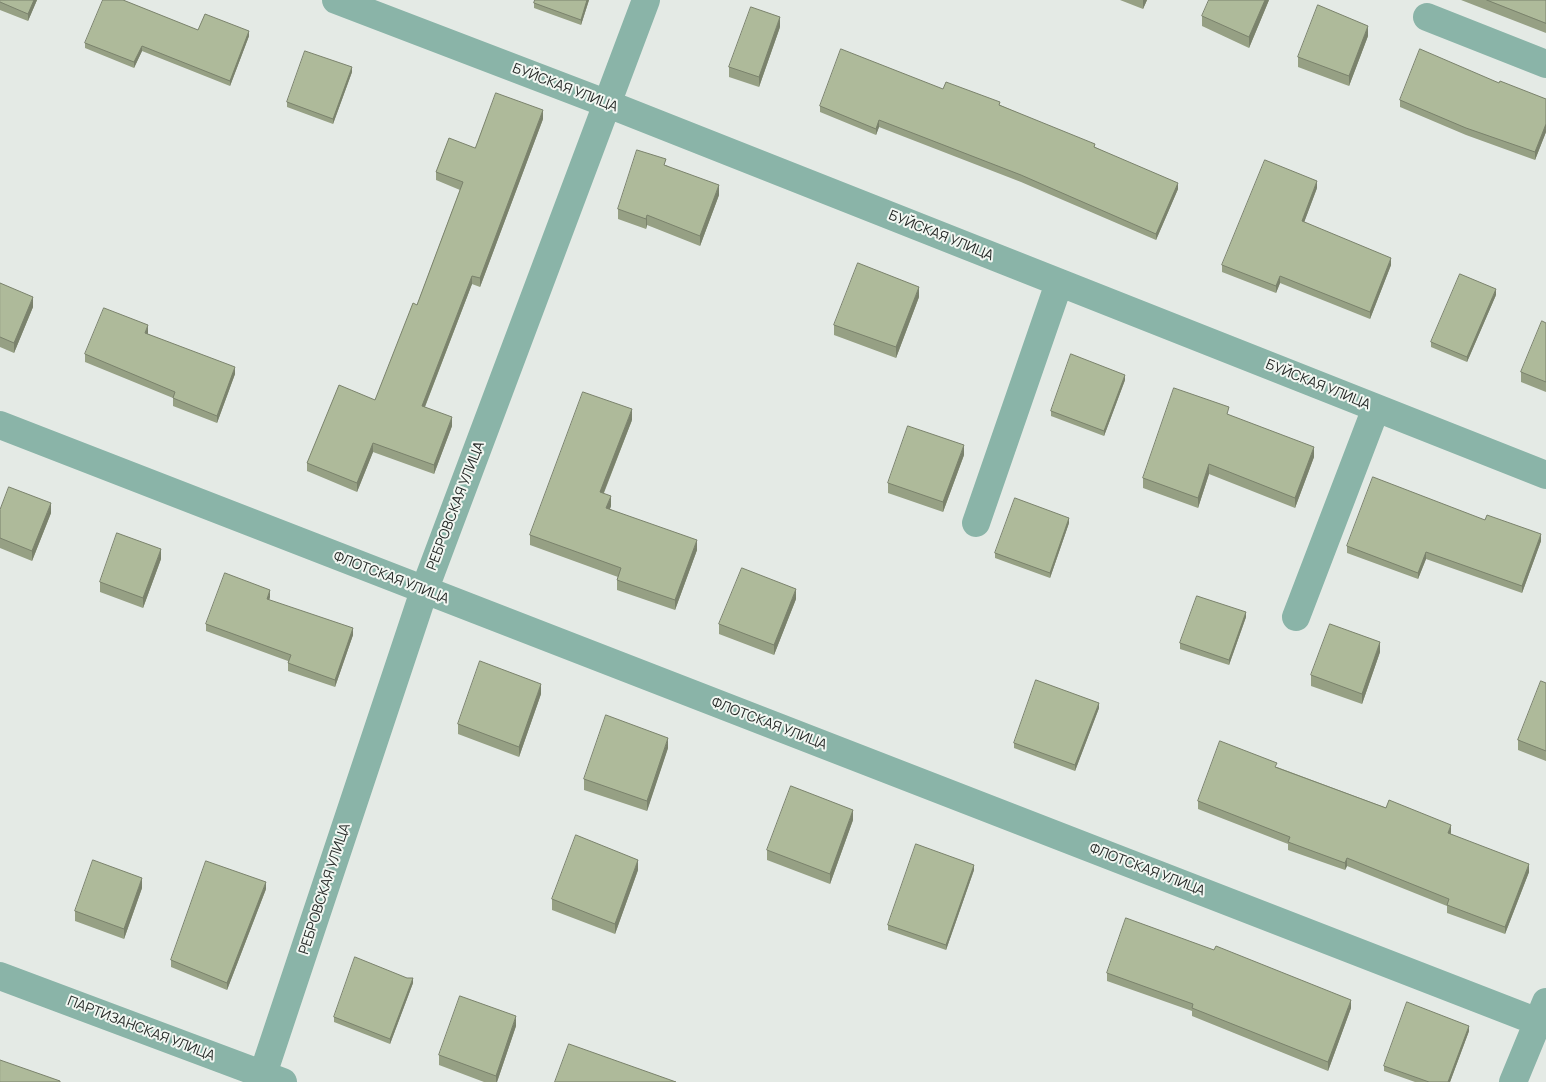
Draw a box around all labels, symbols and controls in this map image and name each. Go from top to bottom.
street label: БУЙСКАЯ УЛИЦА [510,60,620,116]
street label: БУЙСКАЯ УЛИЦА [886,207,996,265]
street label: БУЙСКАЯ УЛИЦА [1263,356,1373,414]
street label: РЕБРОВСКАЯ УЛИЦА [424,439,488,573]
street label: ФЛОТСКАЯ УЛИЦА [331,548,451,608]
street label: ФЛОТСКАЯ УЛИЦА [709,694,829,754]
street label: РЕБРОВСКАЯ УЛИЦА [296,821,354,957]
street label: ФЛОТСКАЯ УЛИЦА [1087,840,1207,900]
street label: ПАРТИЗАНСКАЯ УЛИЦА [65,993,217,1065]

